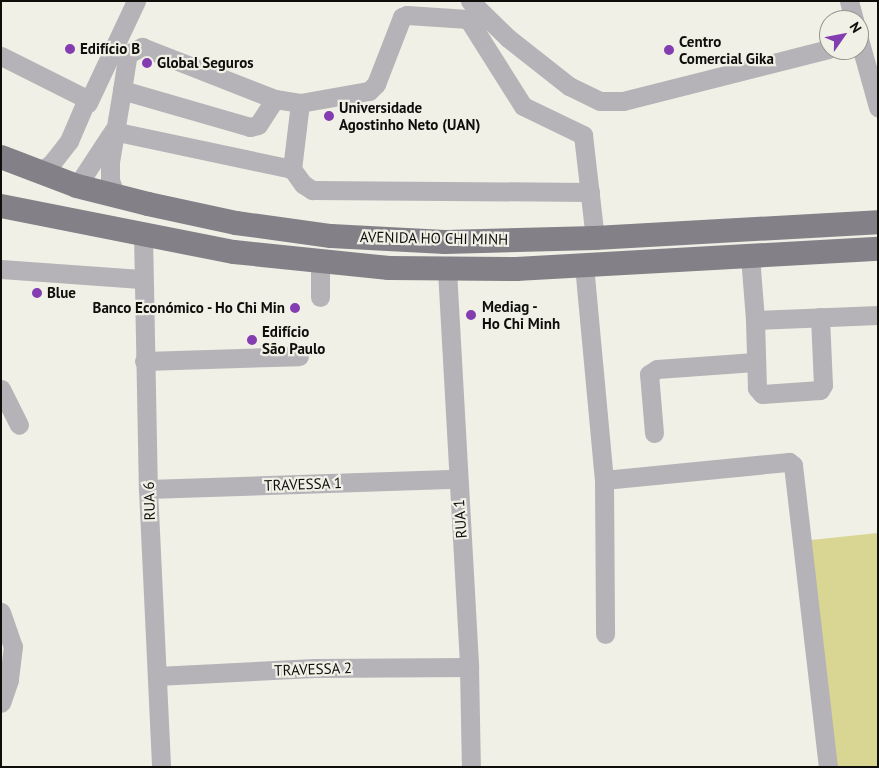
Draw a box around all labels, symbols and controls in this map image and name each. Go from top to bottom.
north arrow [819,10,869,60]
text: N [846,19,866,36]
place label: Centro Comercial Gika [679,32,774,67]
place label: Edifício B [80,40,140,58]
marker: Edifício B [64,43,76,55]
marker: Centro Comercial Gika [663,44,675,56]
place label: Global Seguros [157,54,254,72]
marker: Global Seguros [141,57,153,69]
place label: Universidade Agostinho Neto (UAN) [339,98,480,133]
marker: Universidade Agostinho Neto (UAN) [323,110,335,122]
street label: AVENIDA HO CHI MINH [359,228,509,248]
place label: Blue [47,284,76,302]
marker: Blue [31,287,43,299]
place label: Mediag - Ho Chi Minh [482,297,560,332]
place label: Banco Económico - Ho Chi Min [90,299,285,317]
marker: Banco Económico - Ho Chi Min [289,302,301,314]
marker: Mediag - Ho Chi Minh [464,308,478,322]
place label: Edifício São Paulo [262,322,325,357]
marker: Edifício São Paulo [246,334,258,346]
street label: TRAVESSA 1 [264,474,342,494]
street label: RUA 6 [139,481,159,521]
street label: RUA 1 [450,499,470,539]
street label: TRAVESSA 2 [274,659,352,679]

